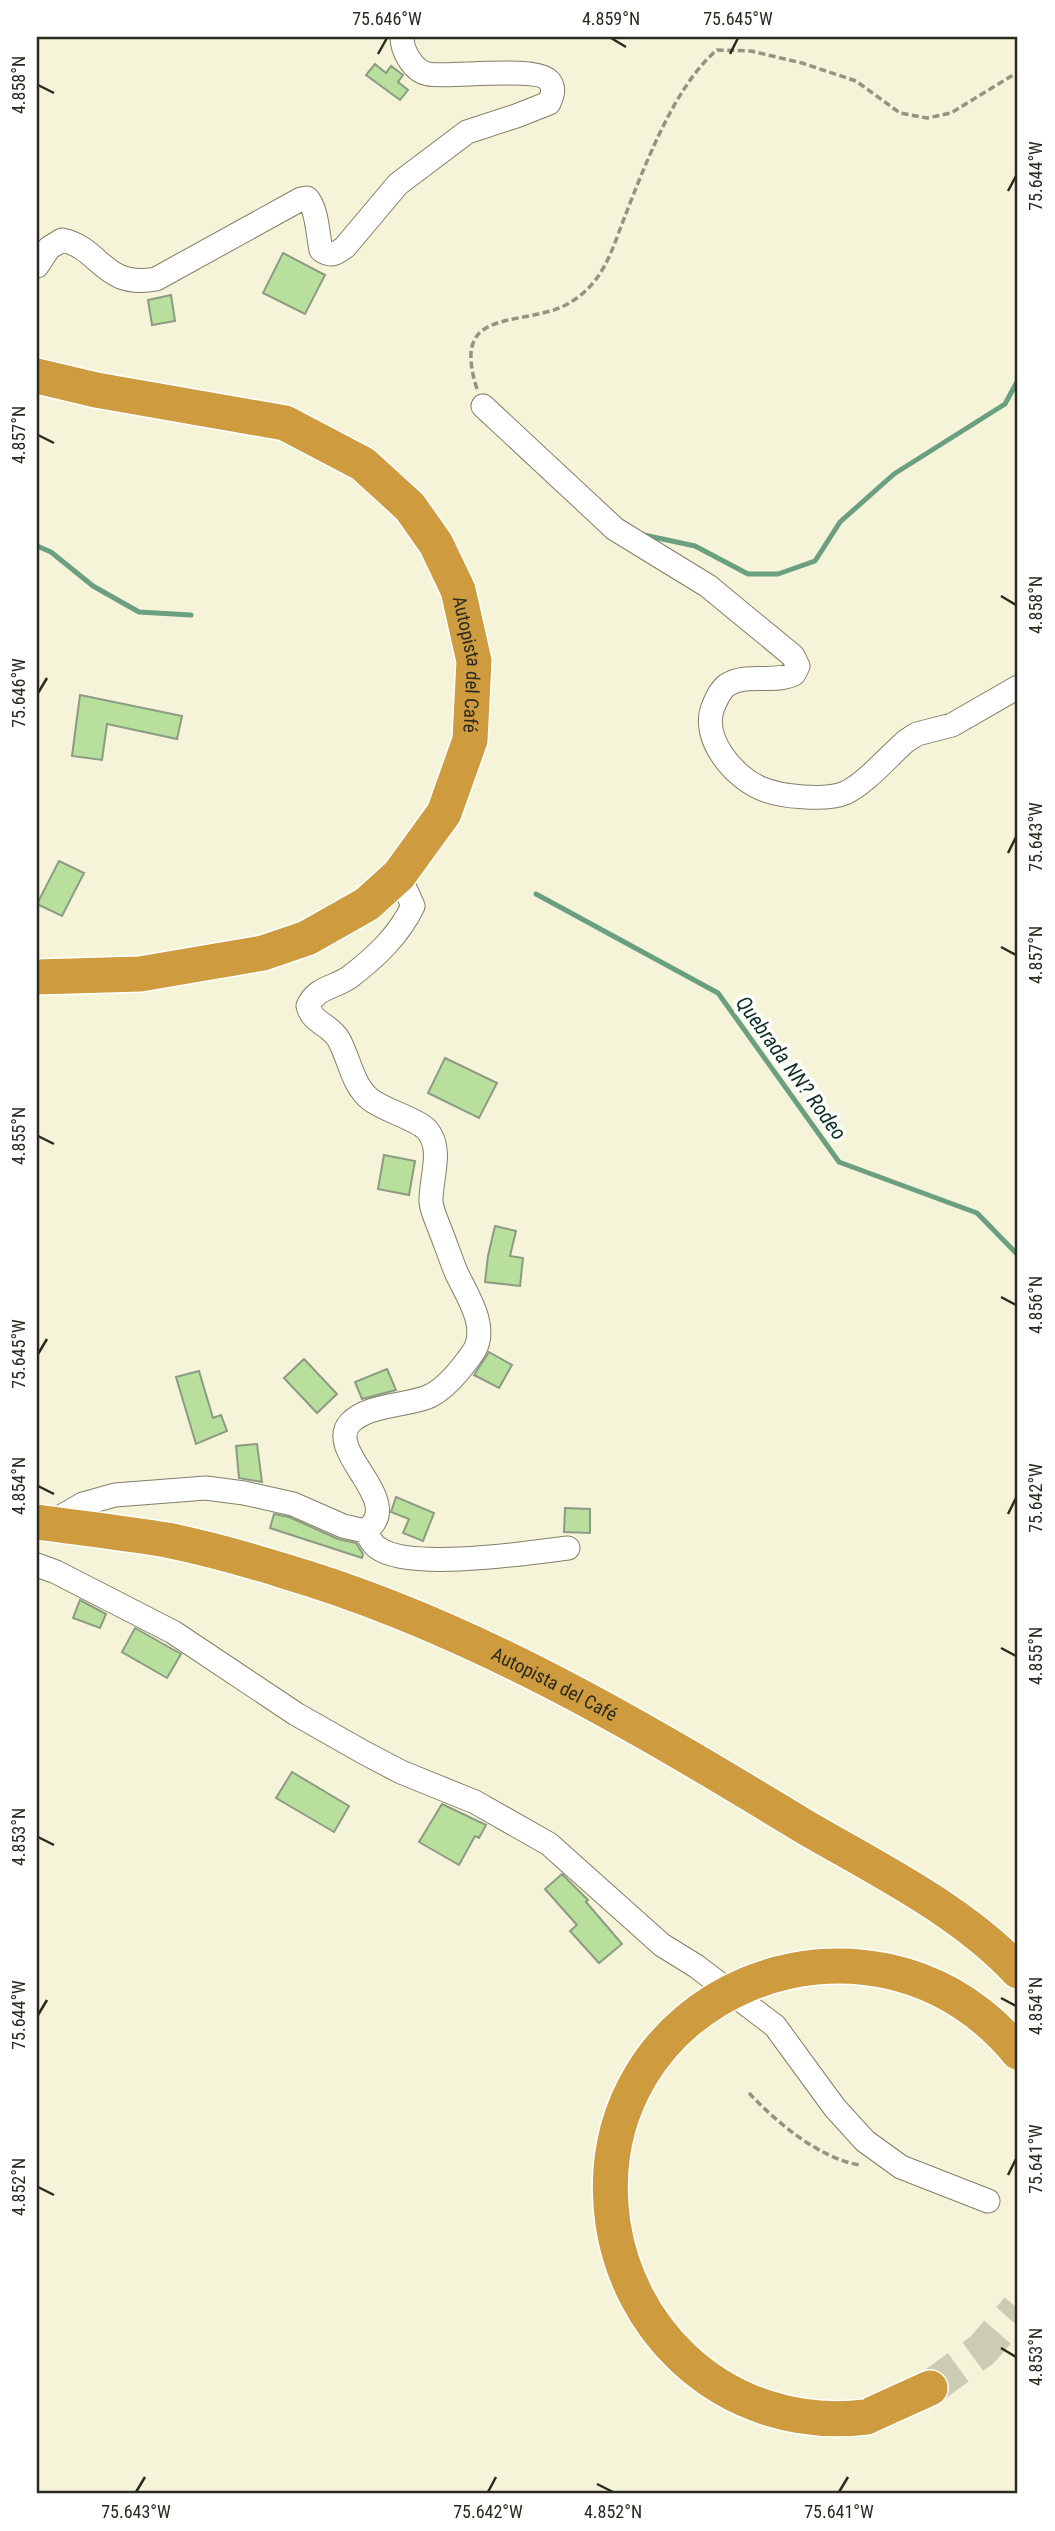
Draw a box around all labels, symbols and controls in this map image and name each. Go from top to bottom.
text: 75.646°W [352,8,422,29]
text: 4.859°N [582,8,640,29]
text: 75.645°W [703,8,773,29]
text: 4.858°N [8,56,29,114]
text: 75.644°W [1025,141,1046,211]
text: 4.857°N [8,406,29,464]
text: 4.858°N [1025,576,1046,634]
street label: Autopista del Café [448,594,486,733]
text: 75.646°W [8,658,29,728]
text: 75.643°W [1025,802,1046,872]
text: 4.857°N [1025,926,1046,984]
water label: Quebrada NN? Rodeo [731,992,851,1144]
text: 4.855°N [8,1107,29,1165]
text: 4.856°N [1025,1276,1046,1334]
text: 75.645°W [8,1319,29,1389]
text: 4.854°N [8,1457,29,1515]
text: 75.642°W [1025,1463,1046,1533]
text: 4.855°N [1025,1627,1046,1685]
street label: Autopista del Café [488,1642,622,1726]
text: 4.853°N [8,1808,29,1866]
text: 4.854°N [1025,1977,1046,2035]
text: 75.644°W [8,1980,29,2050]
text: 75.641°W [1025,2124,1046,2194]
text: 4.852°N [8,2158,29,2216]
text: 4.853°N [1025,2328,1046,2386]
text: 75.643°W [101,2501,171,2522]
text: 75.642°W [453,2501,523,2522]
text: 4.852°N [584,2501,642,2522]
text: 75.641°W [804,2501,874,2522]

